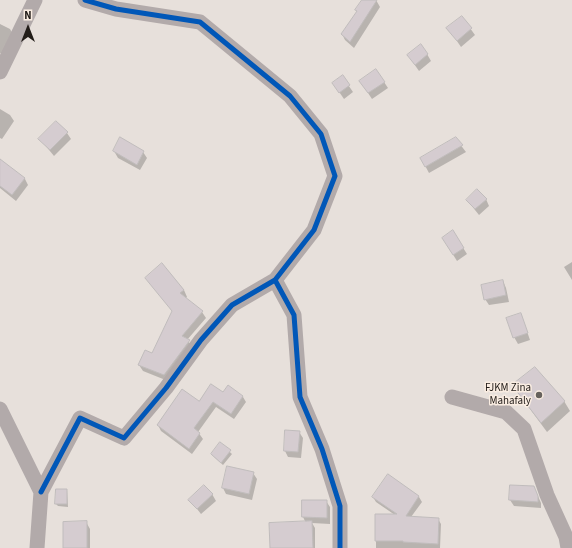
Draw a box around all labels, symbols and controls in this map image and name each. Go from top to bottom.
north arrow [8,8,48,48]
text: N [24,8,32,23]
place label: FJKM Zina Mahafaly [485,382,531,408]
marker: FJKM Zina Mahafaly [534,390,544,400]

